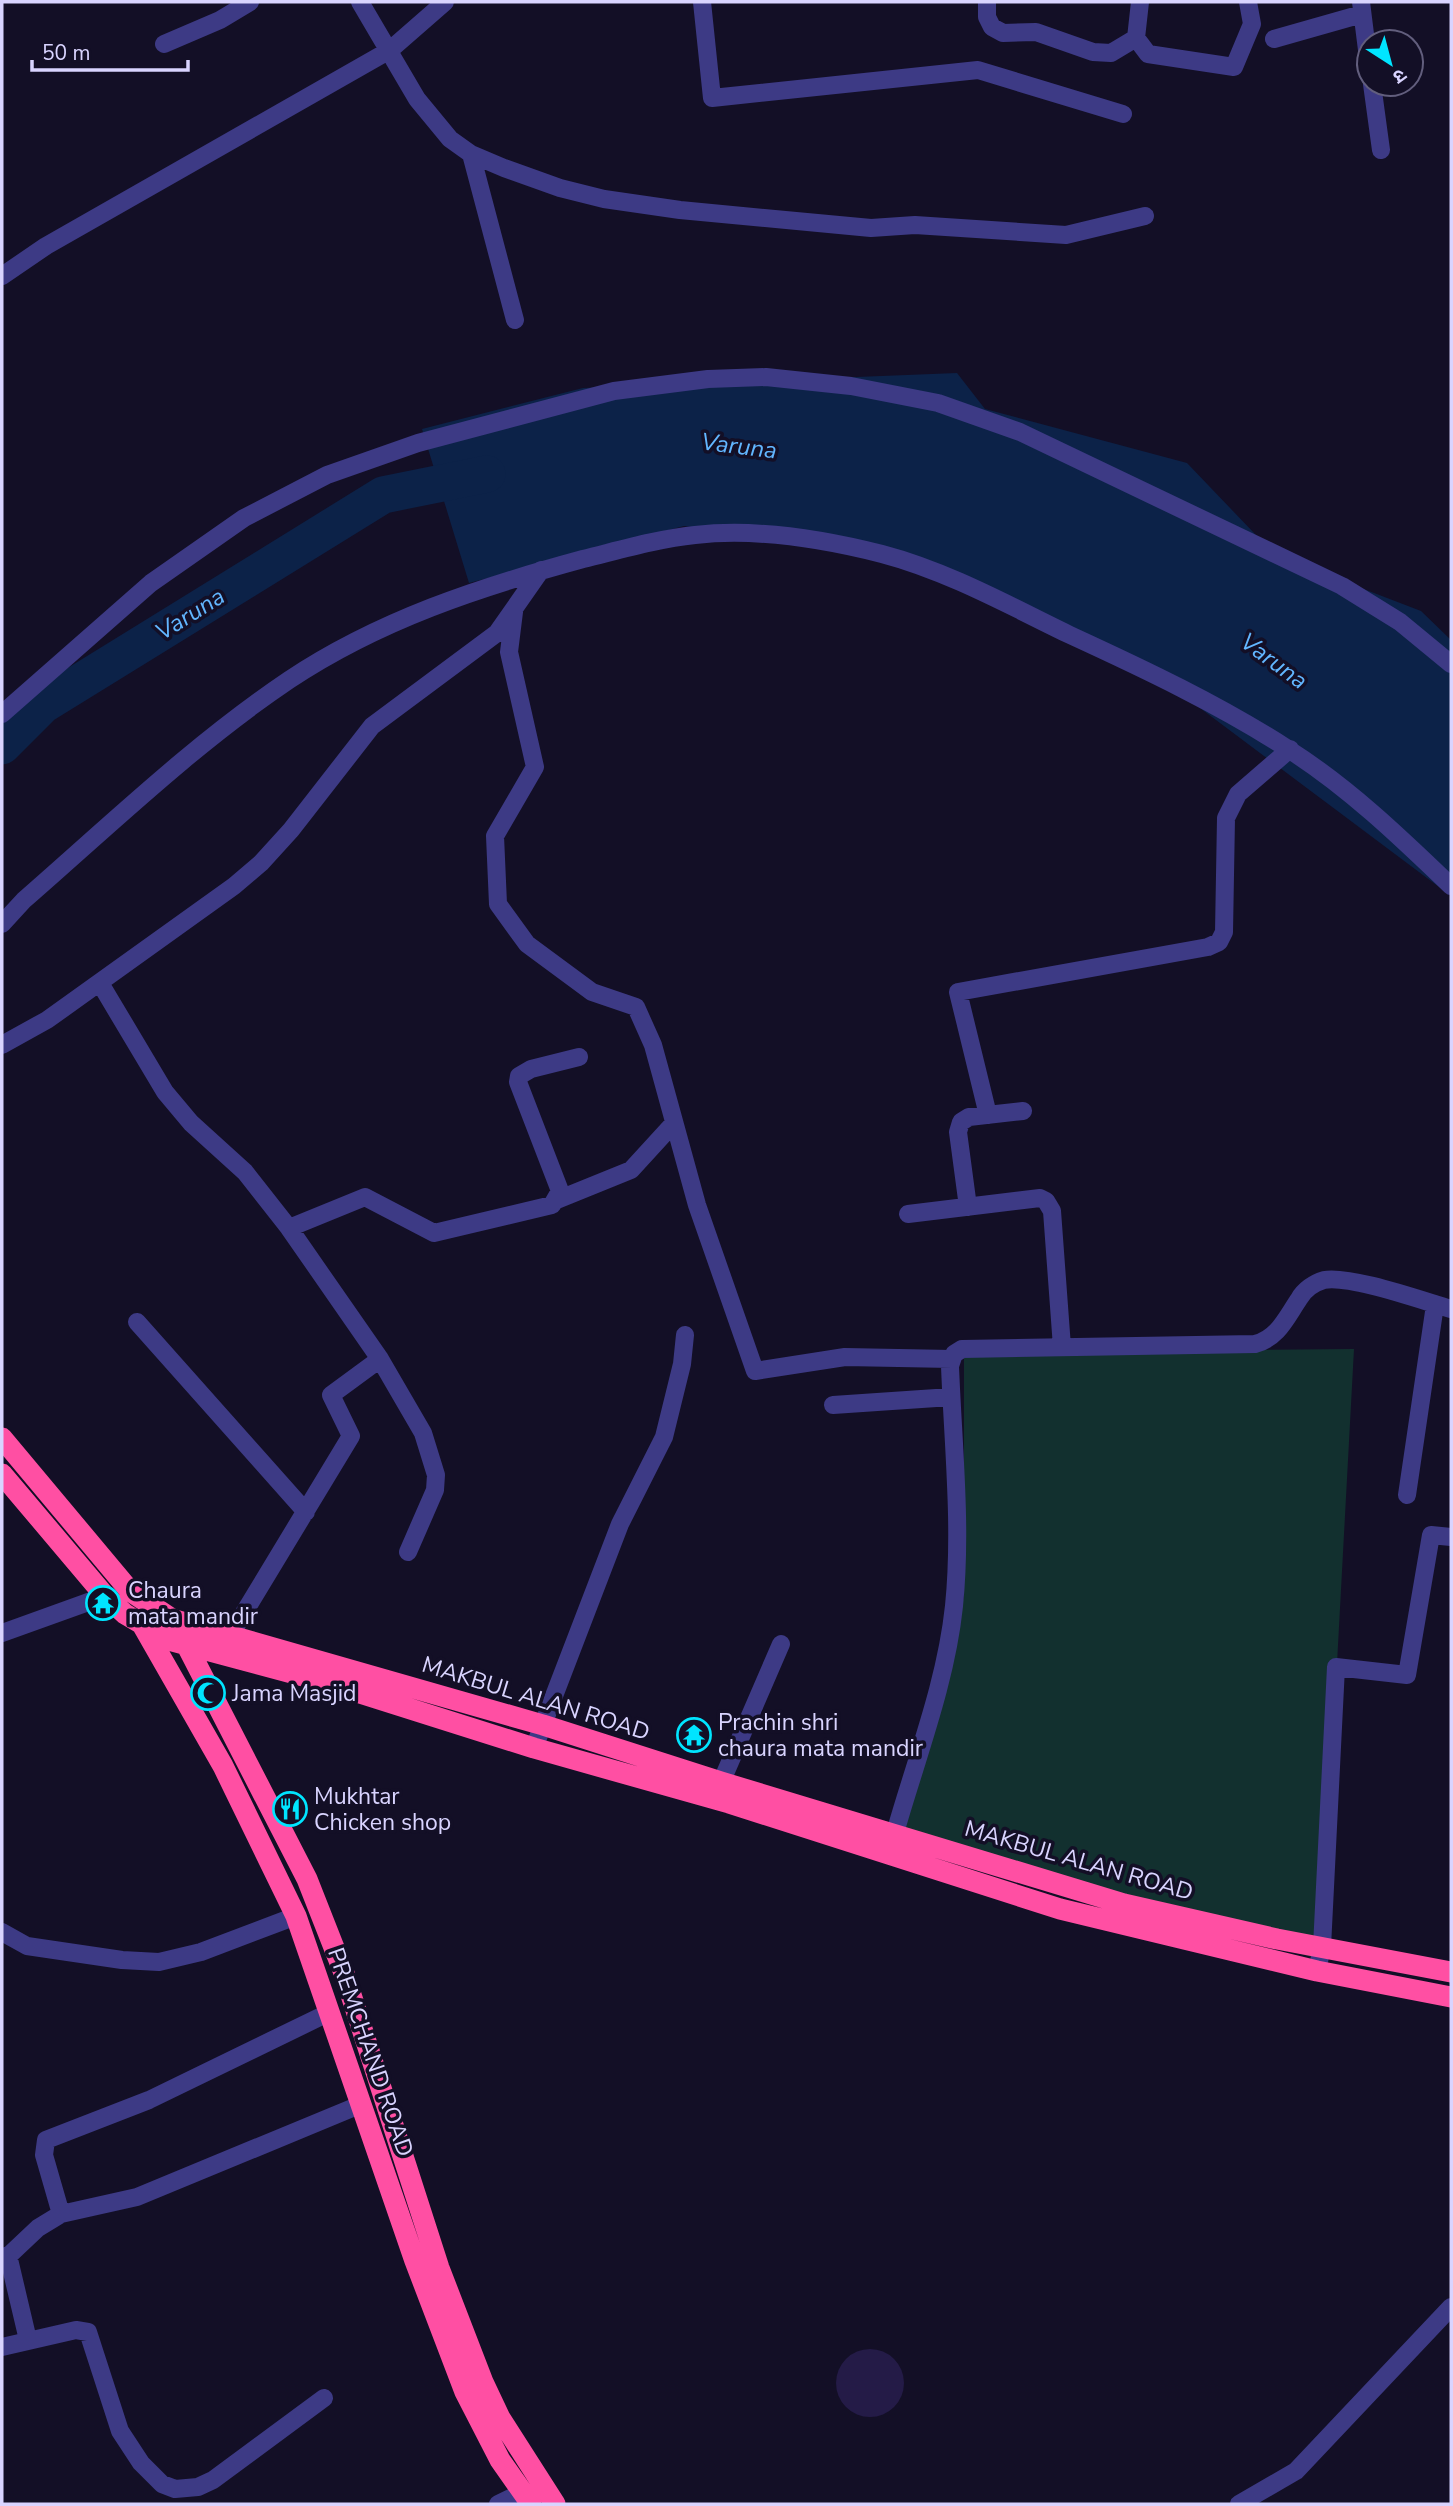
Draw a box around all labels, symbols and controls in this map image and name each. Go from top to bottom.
scale bar [32,28,187,72]
north arrow [1355,28,1425,98]
text: 50 m [42,39,91,67]
text: उ [1387,62,1412,90]
water label: Varuna [699,425,779,467]
water label: Varuna [149,580,231,648]
water label: Varuna [1234,626,1314,696]
place label: Chaura mata mandir [128,1575,259,1632]
temple icon: Chaura mata mandir [84,1584,122,1622]
street label: MAKBUL ALAN ROAD [418,1649,653,1748]
mosque icon: Jama Masjid [189,1674,227,1712]
place label: Jama Masjid [231,1678,357,1709]
place label: Prachin shri chaura mata mandir [718,1707,924,1764]
temple icon: Prachin shri chaura mata mandir [675,1716,713,1754]
place label: Mukhtar Chicken shop [314,1781,451,1838]
restaurant icon: Mukhtar Chicken shop [271,1790,309,1828]
street label: MAKBUL ALAN ROAD [961,1813,1197,1908]
street label: PREMCHAND ROAD [320,1943,421,2161]

